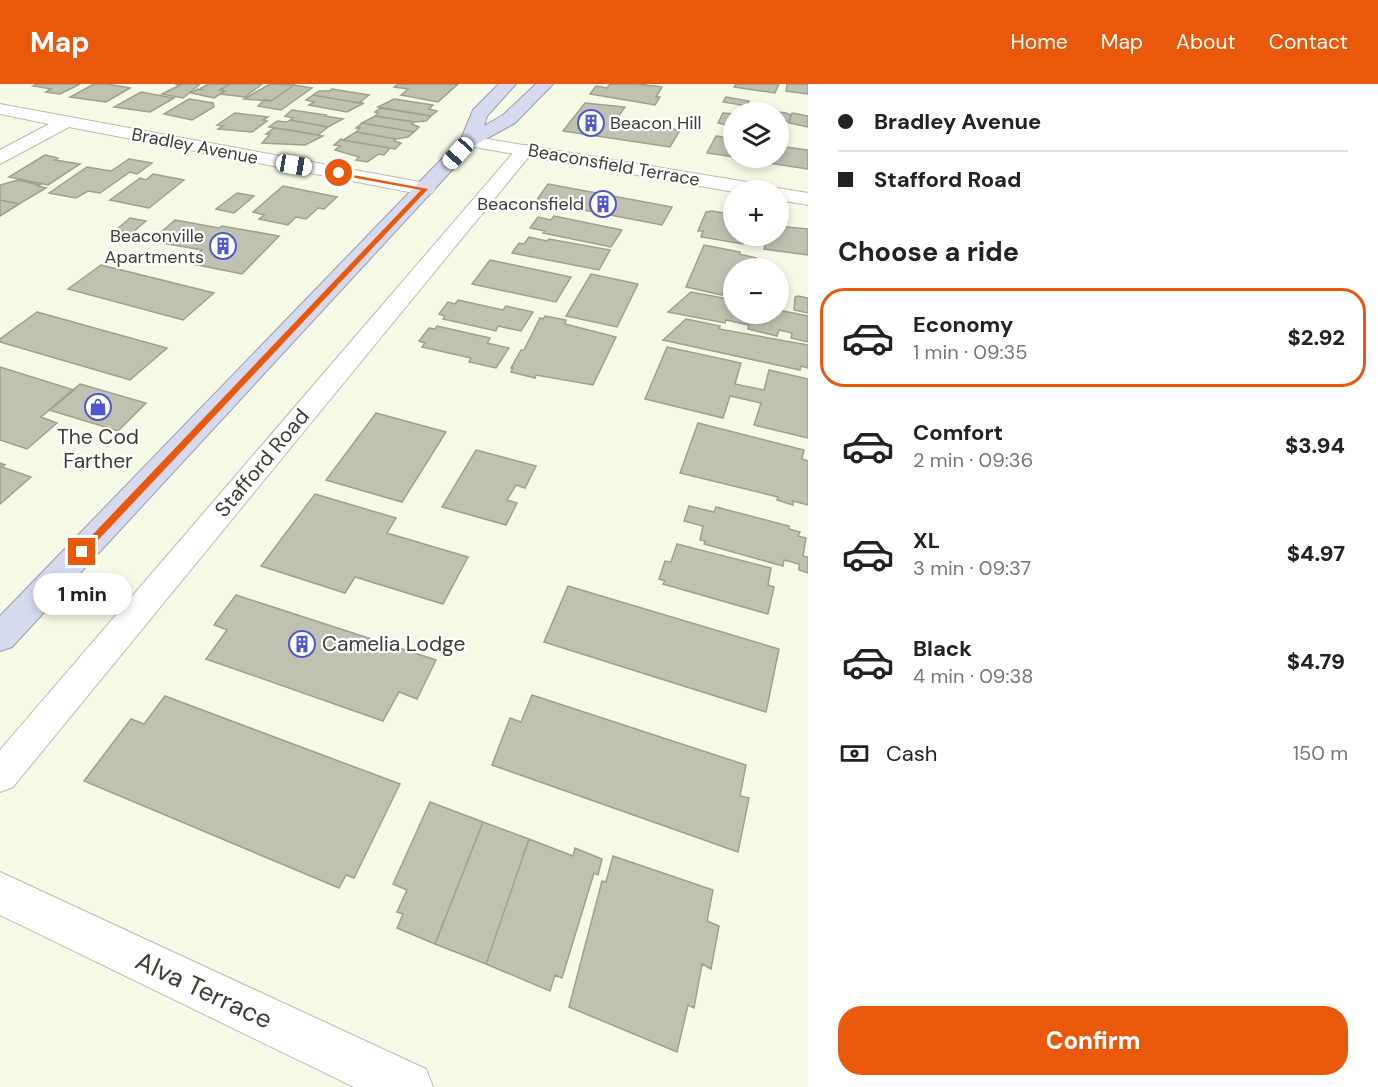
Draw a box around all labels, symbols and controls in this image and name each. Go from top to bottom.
text: Map [30,24,90,61]
text: Home [1010,28,1068,56]
text: Map [1101,28,1143,56]
text: About [1176,28,1236,56]
text: Contact [1269,28,1348,56]
map controls [723,102,789,324]
button: layers [723,102,789,168]
text: Bradley Avenue [874,107,1041,136]
building icon: Beacon Hill [576,108,606,138]
place label: Beacon Hill [610,111,702,135]
street label: Bradley Avenue [130,122,260,170]
car [439,134,477,172]
street label: Beaconsfield Terrace [526,138,702,192]
car [275,153,313,177]
route start [325,159,352,186]
text: Stafford Road [874,165,1021,194]
button: + [723,180,789,246]
building icon: Beaconsfield [588,189,618,219]
place label: Beaconsfield [477,192,584,216]
place label: Beaconville Apartments [105,224,204,269]
building icon: Beaconville Apartments [208,231,238,261]
text: Choose a ride [838,234,1019,269]
button: − [723,258,789,324]
text: Economy [913,310,1013,339]
icon: car [841,311,895,365]
text: $2.92 [1287,323,1345,352]
text: 1 min · 09:35 [913,339,1028,365]
shop icon: The Cod Farther [83,392,113,422]
street label: Stafford Road [208,403,316,523]
text: Comfort [913,418,1003,447]
icon: car [841,419,895,473]
place label: The Cod Farther [57,423,139,475]
text: $3.94 [1285,431,1345,460]
text: 2 min · 09:36 [913,447,1033,473]
text: XL [913,526,940,555]
icon: car [841,527,895,581]
route end [68,538,95,565]
text: $4.97 [1287,539,1345,568]
text: 3 min · 09:37 [913,555,1031,581]
callout: 1 min [32,573,132,615]
text: 1 min [58,581,107,607]
building icon: Camelia Lodge [287,629,317,659]
place label: Camelia Lodge [322,630,465,658]
text: Black [913,634,972,663]
icon: car [841,635,895,689]
text: $4.79 [1287,647,1345,676]
text: 4 min · 09:38 [913,663,1033,689]
icon: cash [838,737,871,770]
text: Cash [886,739,937,768]
text: 150 m [1293,740,1348,766]
street label: Alva Terrace [130,943,278,1037]
button: Confirm [838,1006,1348,1075]

